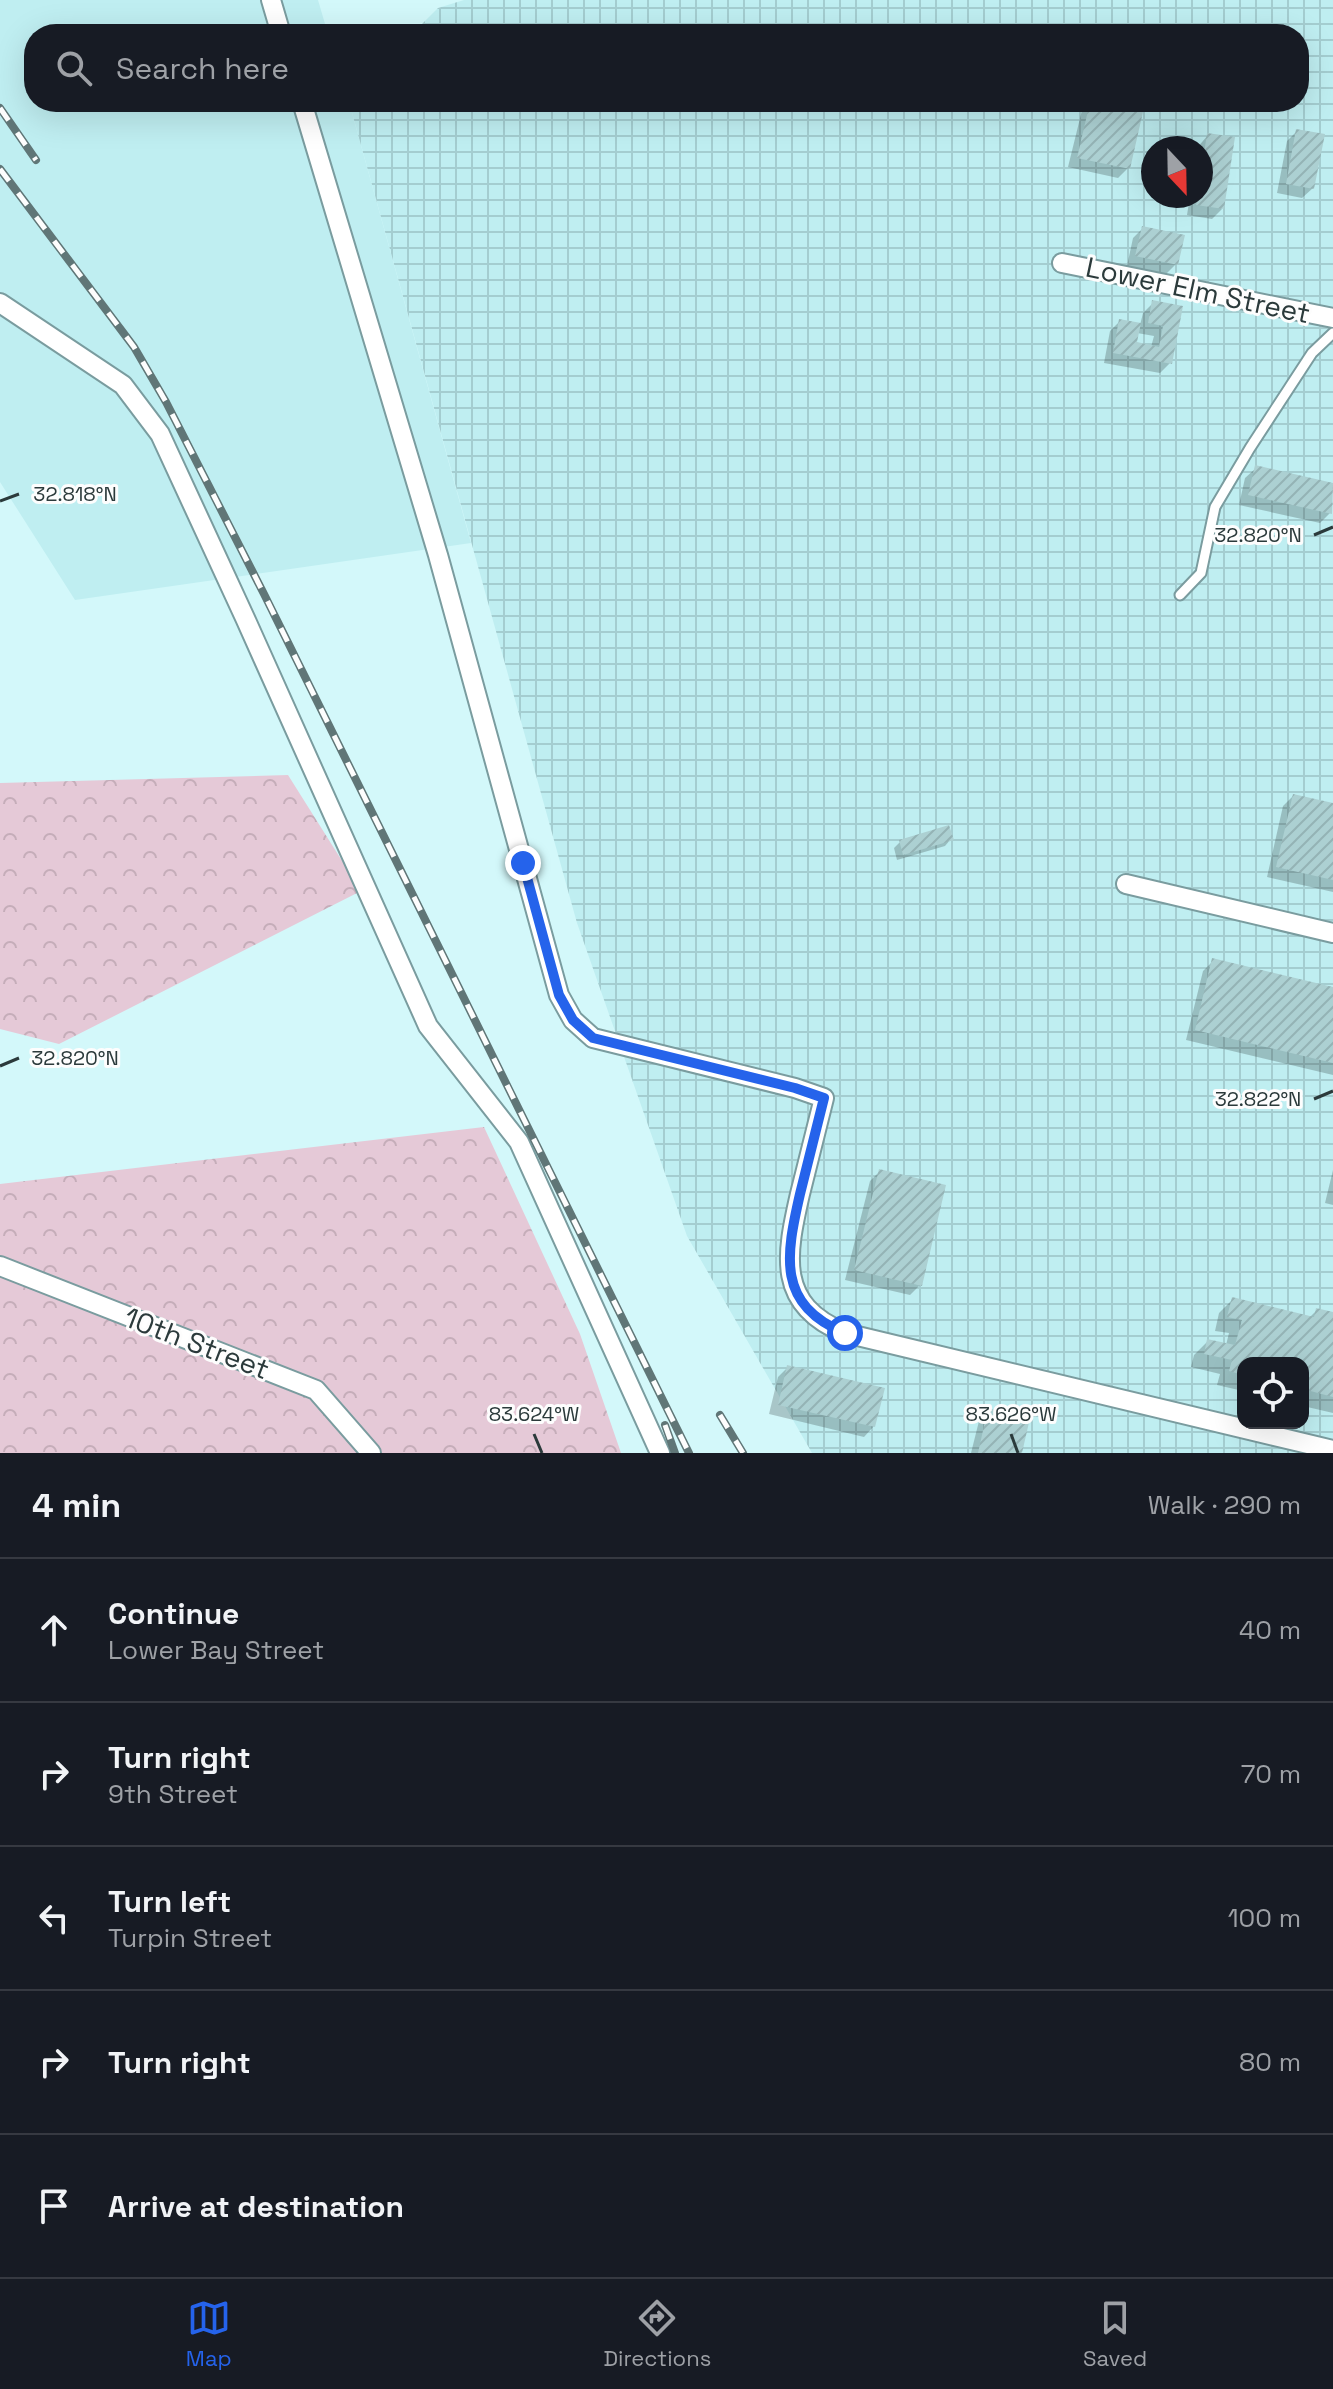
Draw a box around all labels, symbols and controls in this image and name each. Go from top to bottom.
search box [24,24,1309,112]
icon: search [52,46,96,90]
text: Search here [116,49,289,88]
north arrow [1141,136,1213,208]
street label: Lower Elm Street [1083,249,1313,331]
text: 32.818°N [33,481,117,507]
text: 32.820°N [1214,522,1302,548]
route end [505,845,541,881]
text: 32.820°N [31,1045,119,1071]
text: 32.822°N [1215,1086,1301,1112]
street label: 10th Street [119,1299,275,1387]
route start [827,1315,863,1351]
map controls [1237,1357,1309,1429]
button: locate [1237,1357,1309,1429]
text: 83.624°W [489,1401,579,1427]
text: 83.626°W [965,1401,1057,1427]
text: 4 min [32,1484,121,1527]
text: Walk · 290 m [1148,1488,1301,1522]
text: Continue [108,1594,239,1633]
icon: ahead [32,1608,76,1652]
text: 40 m [1239,1613,1301,1647]
text: Lower Bay Street [108,1633,324,1667]
text: Turn right [108,1738,251,1777]
icon: right [32,1752,76,1796]
text: 70 m [1241,1757,1301,1791]
text: 9th Street [108,1777,238,1811]
text: Turn left [108,1882,231,1921]
icon: left [32,1896,76,1940]
text: 100 m [1228,1901,1301,1935]
text: Turpin Street [108,1921,272,1955]
icon: right [32,2040,76,2084]
text: Turn right [108,2043,251,2082]
text: 80 m [1239,2045,1301,2079]
icon: arrive [32,2184,76,2228]
text: Arrive at destination [108,2187,404,2226]
tab: Map [186,2296,232,2372]
tab: Directions [603,2296,711,2372]
tab: Saved [1083,2296,1147,2372]

